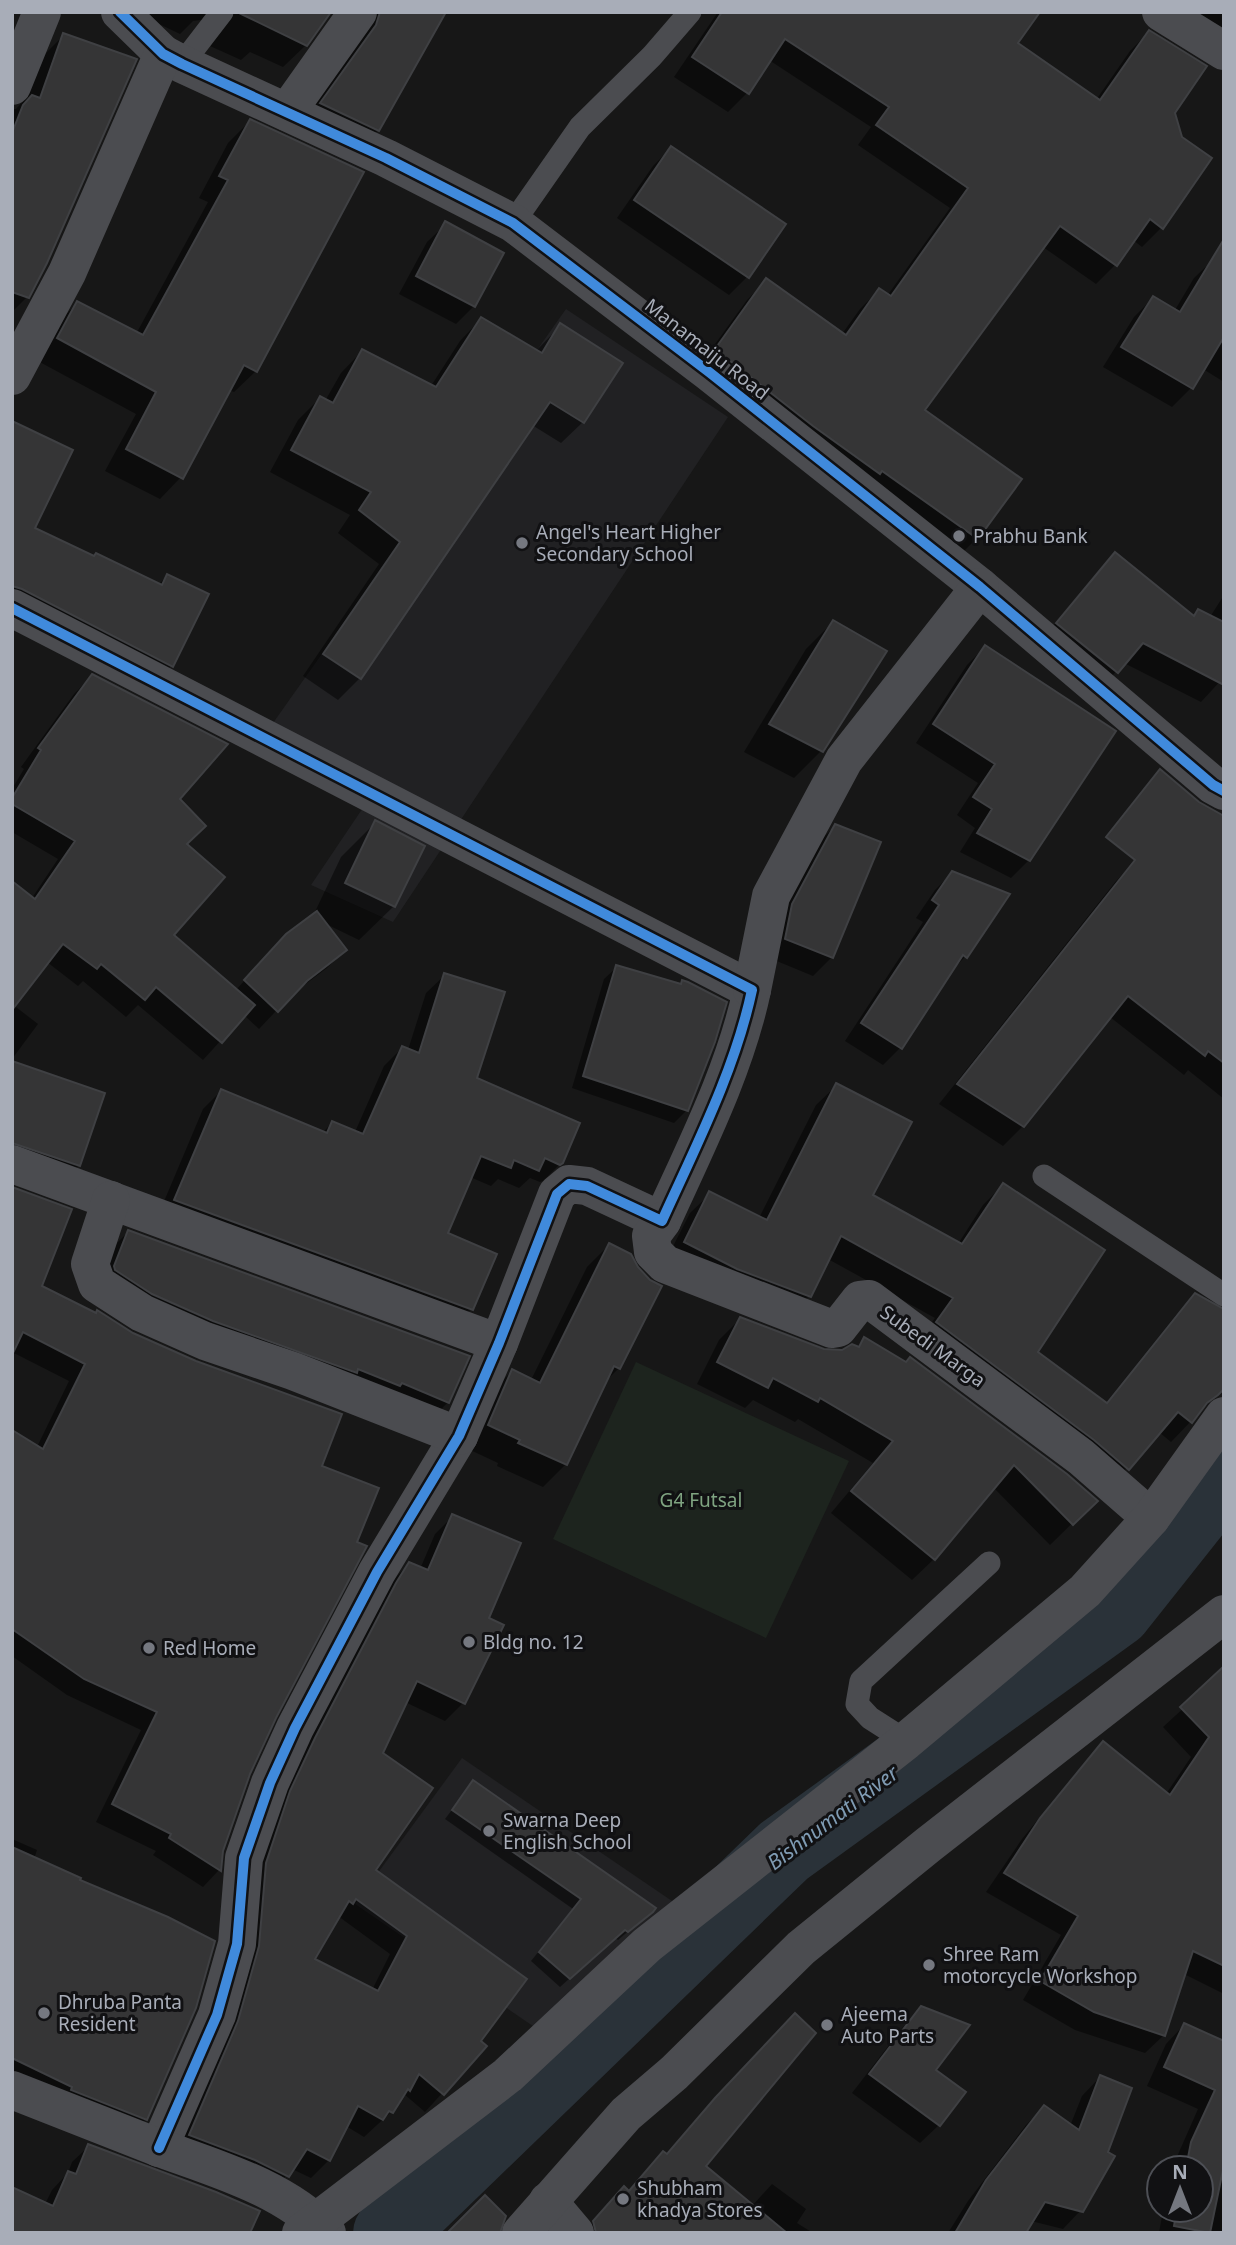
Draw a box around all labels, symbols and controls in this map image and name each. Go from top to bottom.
street label: Manamaiju Road [640,292,774,406]
place label: Angel's Heart Higher Secondary School [536,519,721,567]
place label: Prabhu Bank [973,523,1088,549]
marker: Prabhu Bank [951,528,967,544]
marker: Angel's Heart Higher Secondary School [514,535,530,551]
street label: Subedi Marga [875,1299,991,1393]
park label: G4 Futsal [660,1487,742,1513]
place label: Bldg no. 12 [483,1629,584,1655]
marker: Bldg no. 12 [461,1634,477,1650]
place label: Red Home [163,1635,256,1661]
marker: Red Home [141,1640,157,1656]
water label: Bishnumati River [761,1758,905,1876]
place label: Swarna Deep English School [503,1807,632,1855]
marker: Swarna Deep English School [481,1823,497,1839]
place label: Shree Ram motorcycle Workshop [943,1941,1137,1989]
marker: Shree Ram motorcycle Workshop [921,1957,937,1973]
place label: Dhruba Panta Resident [58,1989,182,2037]
place label: Ajeema Auto Parts [841,2001,934,2049]
marker: Dhruba Panta Resident [36,2005,52,2021]
marker: Ajeema Auto Parts [819,2017,835,2033]
north arrow [1145,2154,1215,2224]
text: N [1172,2159,1188,2185]
place label: Shubham khadya Stores [637,2175,763,2223]
marker: Shubham khadya Stores [615,2191,631,2207]

